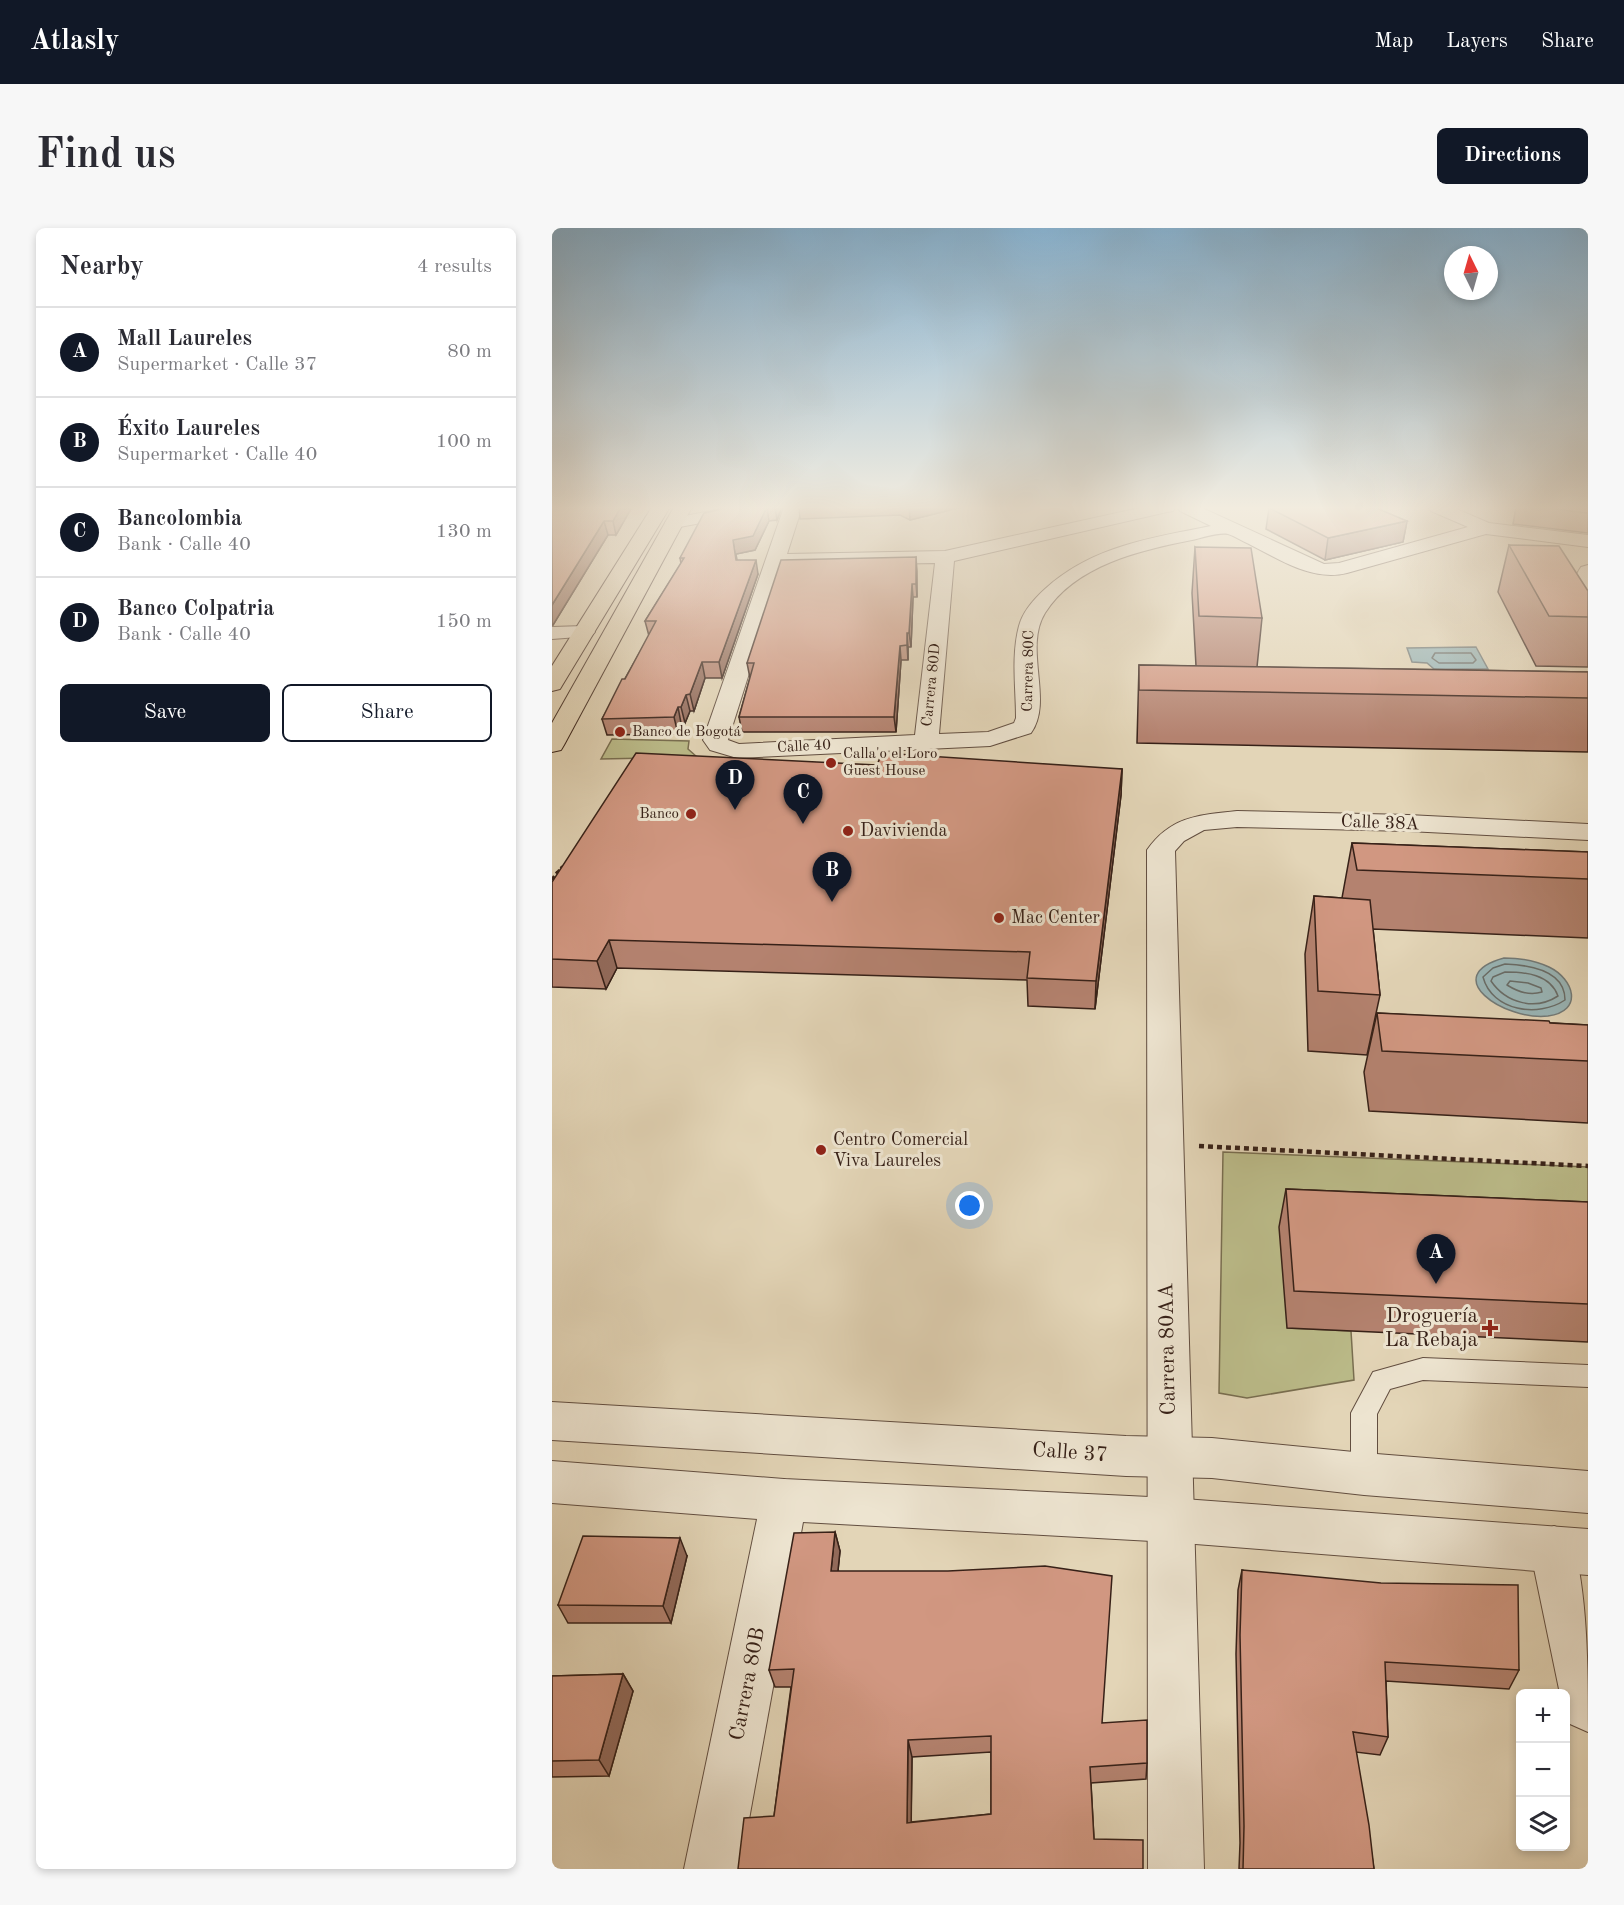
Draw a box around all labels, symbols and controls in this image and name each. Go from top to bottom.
text: Atlasly [30,28,120,56]
text: Map [1374,31,1413,52]
text: Layers [1446,31,1508,52]
text: Share [1541,31,1594,52]
button: Directions [1437,128,1588,184]
text: Find us [36,135,175,177]
north arrow [1444,246,1498,300]
text: Nearby [60,254,144,280]
text: 4 results [417,257,492,277]
text: Mall Laureles [117,328,252,350]
text: A [72,342,87,362]
text: 80 m [447,342,492,362]
text: Supermarket · Calle 37 [117,355,317,375]
text: Éxito Laureles [117,418,260,440]
text: B [72,432,87,452]
text: 100 m [436,432,492,452]
text: Supermarket · Calle 40 [117,445,317,465]
text: Bancolombia [117,508,242,530]
text: C [73,522,86,542]
text: 130 m [436,522,492,542]
text: Bank · Calle 40 [117,535,251,555]
text: Banco Colpatria [117,598,274,620]
text: D [72,612,87,632]
text: 150 m [436,612,492,632]
text: Bank · Calle 40 [117,625,251,645]
street label: Carrera 80C [1021,630,1037,712]
street label: Carrera 80D [920,643,944,727]
button: Save [60,684,270,742]
button: Share [282,684,492,742]
marker: Banco de Bogotá [613,725,627,739]
place label: Banco de Bogotá [632,725,742,740]
street label: Calle 40 [777,738,831,756]
place label: Calla'o el Loro Guest House [843,747,937,779]
marker: Calla'o el Loro Guest House [824,756,838,770]
pin: D [716,760,754,810]
pin: C [784,774,822,824]
place label: Banco [639,807,679,822]
marker: Banco [684,807,698,821]
street label: Calle 38A [1340,813,1420,833]
place label: Davivienda [860,822,948,840]
marker: Davivienda [841,824,855,838]
pin: B [812,852,852,902]
place label: Mac Center [1011,909,1101,927]
marker: Mac Center [992,911,1006,925]
place label: Centro Comercial Viva Laureles [833,1131,968,1170]
marker: Centro Comercial Viva Laureles [814,1143,828,1157]
your location [955,1191,984,1220]
pin: A [1416,1234,1456,1284]
street label: Carrera 80AA [1156,1283,1180,1415]
place label: Droguería La Rebaja [1385,1306,1478,1351]
marker: Droguería La Rebaja [1483,1321,1497,1335]
street label: Calle 37 [1032,1440,1108,1466]
street label: Carrera 80B [727,1626,769,1742]
map controls [1516,1689,1570,1851]
button: + [1516,1689,1570,1743]
button: − [1516,1743,1570,1797]
button: layers [1516,1797,1570,1851]

